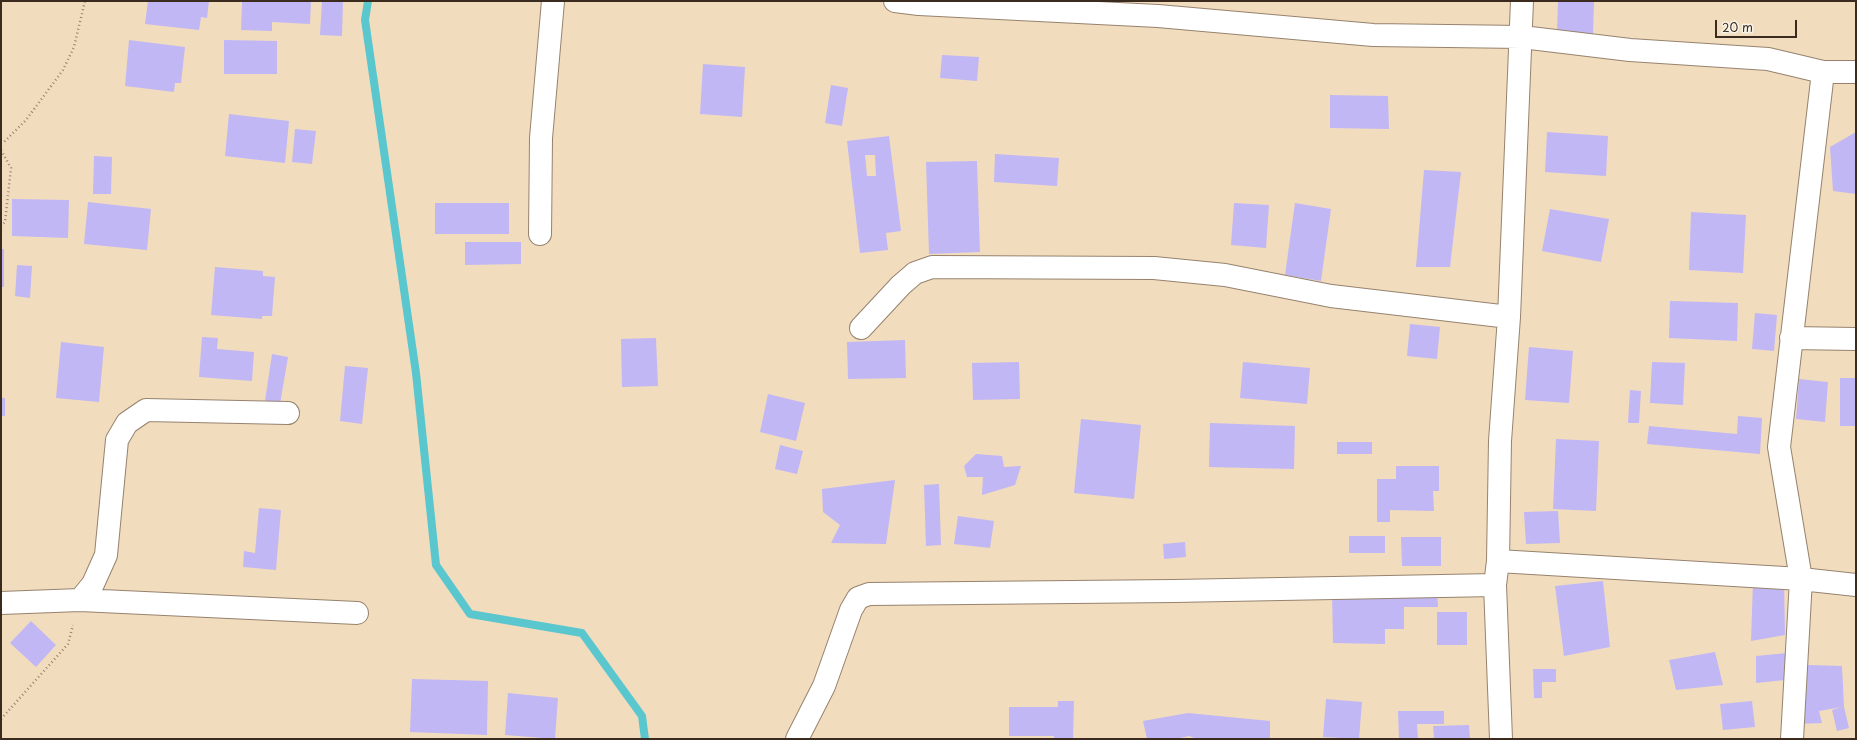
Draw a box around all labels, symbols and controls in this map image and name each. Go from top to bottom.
scale bar [1717,12,1799,38]
text: 20 m [1722,18,1753,36]

